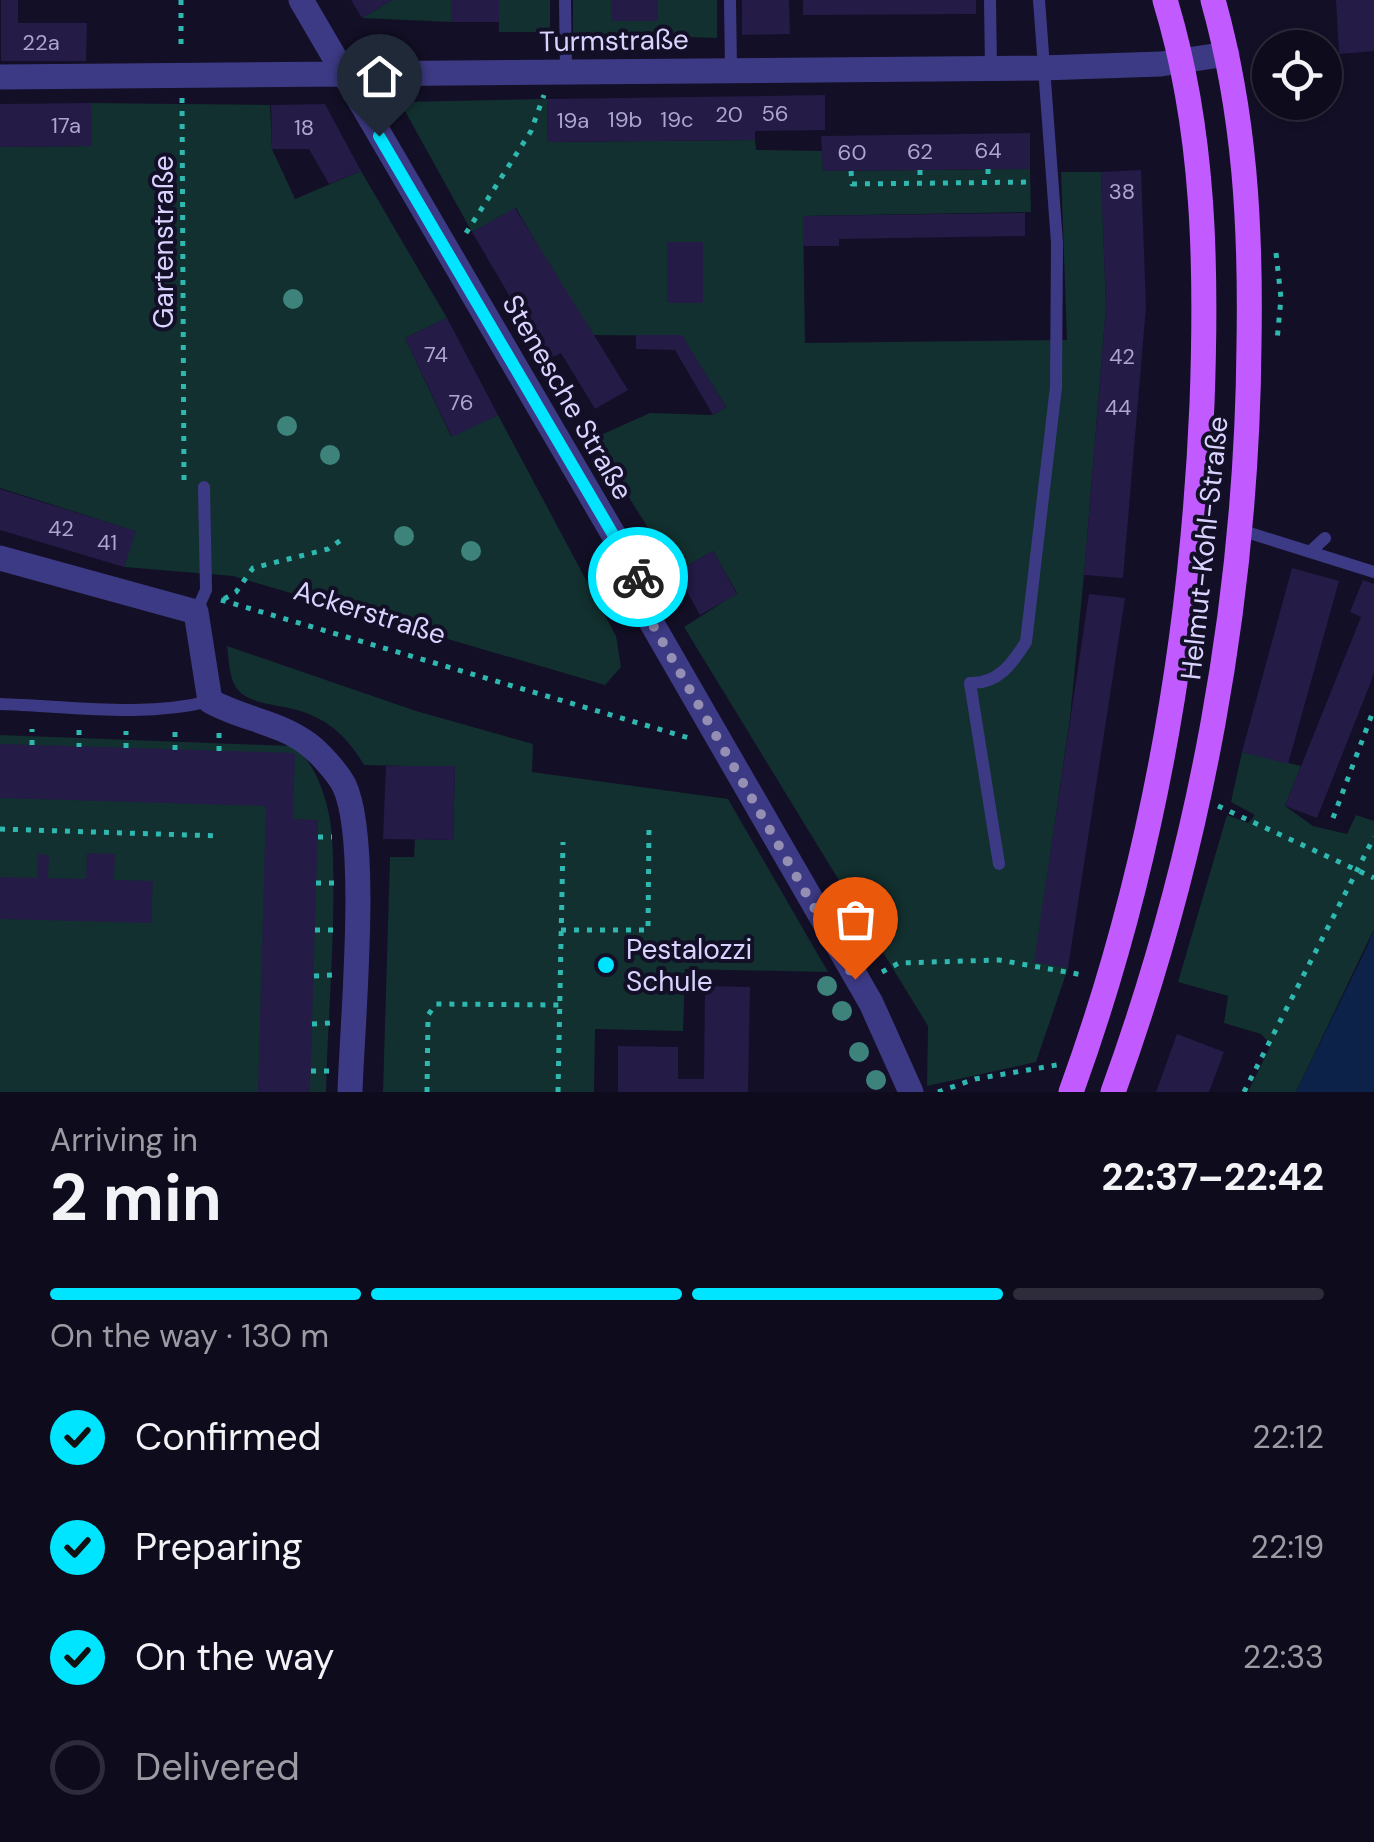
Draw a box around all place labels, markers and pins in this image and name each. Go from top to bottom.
pin [337,34,422,137]
pin [813,877,898,980]
place label: Pestalozzi Schule [626,931,752,1000]
marker: Pestalozzi Schule [595,954,617,976]

